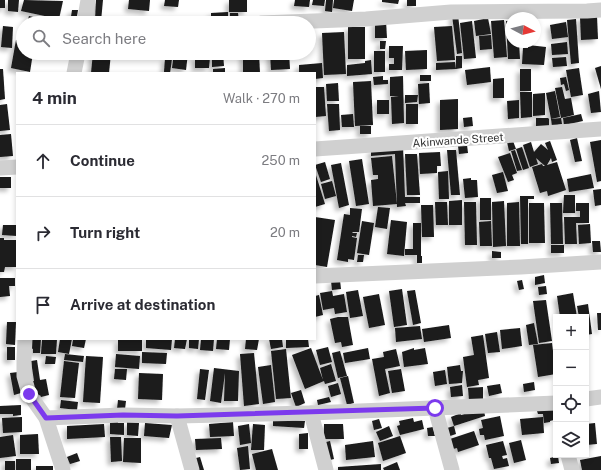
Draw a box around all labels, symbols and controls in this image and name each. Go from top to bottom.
north arrow [505,12,541,48]
search box [16,16,316,60]
icon: search [30,27,52,49]
text: Search here [62,30,146,47]
text: 4 min [32,88,77,108]
text: Walk · 270 m [223,91,300,106]
street label: Akinwande Street [412,131,504,149]
icon: ahead [32,150,54,172]
text: Continue [70,152,135,169]
text: 250 m [262,153,300,168]
icon: right [32,222,54,244]
text: Turn right [70,224,140,241]
text: 20 m [270,225,300,240]
icon: arrive [32,294,54,316]
text: Arrive at destination [70,296,215,313]
map controls [553,314,589,458]
button: + [553,314,589,350]
button: − [553,350,589,386]
route end [20,385,38,403]
button: locate [553,386,589,422]
route start [426,399,444,417]
button: layers [553,422,589,458]

